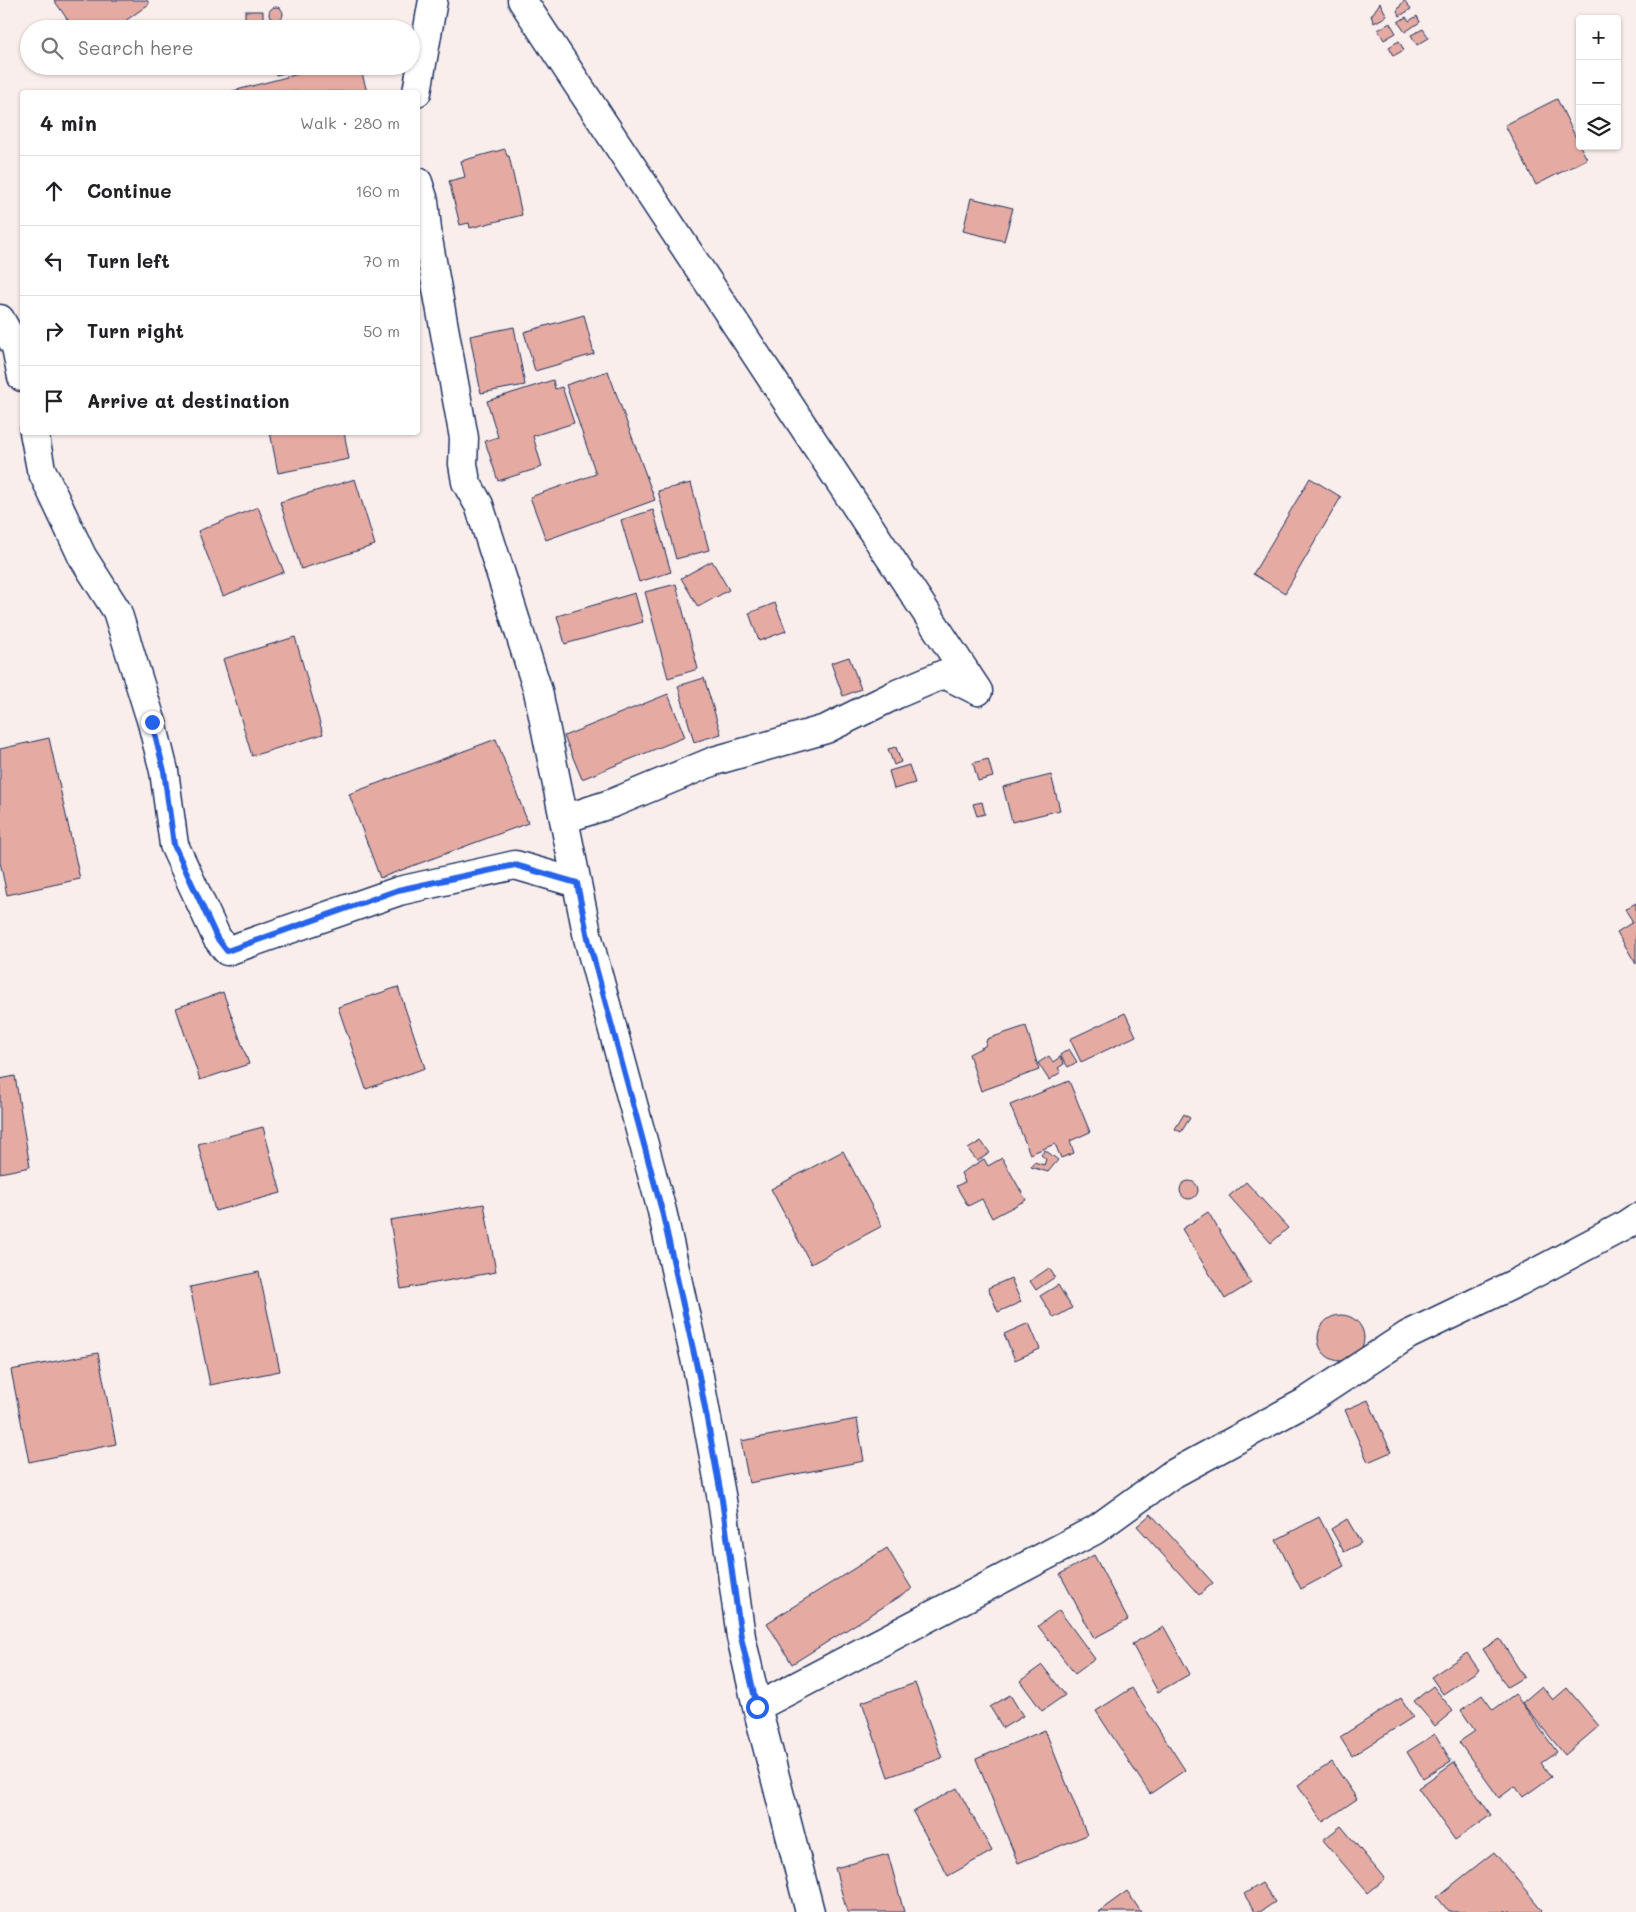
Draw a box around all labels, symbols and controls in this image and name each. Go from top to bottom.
map controls [1576,15,1621,150]
button: + [1576,15,1621,60]
search box [20,20,420,75]
icon: search [38,34,66,62]
text: Search here [78,35,194,60]
button: − [1576,60,1621,105]
button: layers [1576,105,1621,150]
text: 4 min [40,109,97,136]
text: Walk · 280 m [300,112,400,133]
icon: ahead [40,177,68,205]
text: Continue [87,178,172,203]
text: 160 m [355,180,400,201]
icon: left [40,247,68,275]
text: Turn left [87,248,170,273]
text: 70 m [363,250,400,271]
icon: right [40,317,68,345]
text: Turn right [87,318,184,343]
text: 50 m [363,320,400,341]
icon: arrive [40,387,68,415]
text: Arrive at destination [87,388,290,413]
route end [141,711,164,734]
route start [746,1696,769,1719]

